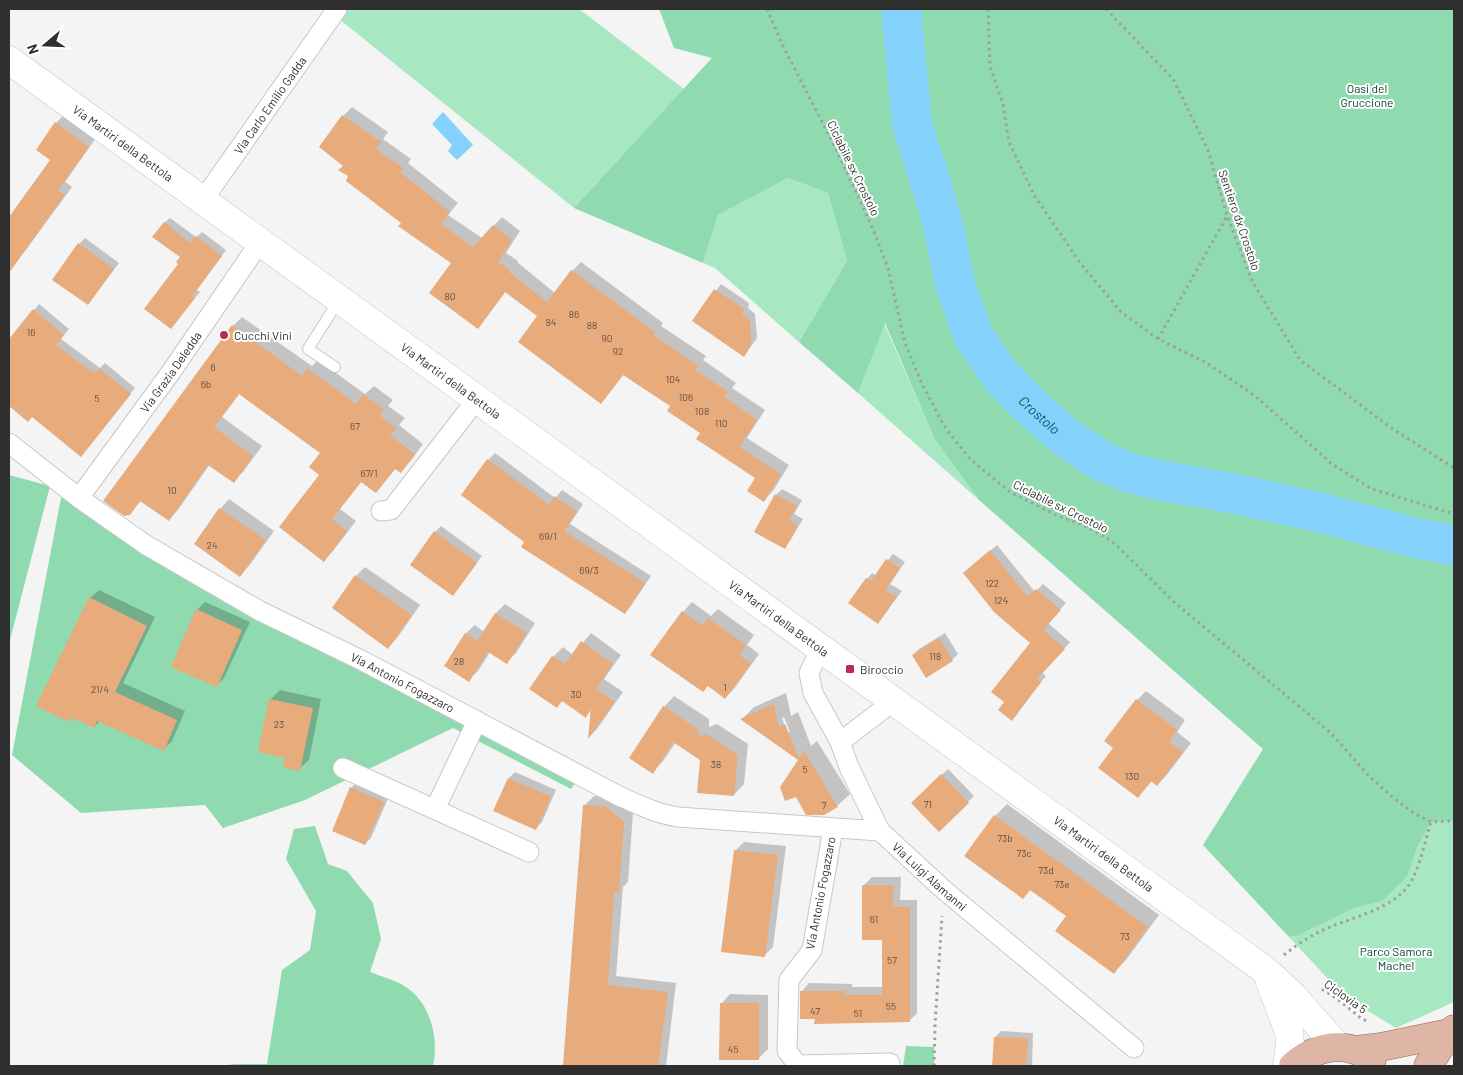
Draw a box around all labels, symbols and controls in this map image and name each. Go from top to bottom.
north arrow [20,20,70,70]
text: N [23,42,42,57]
street label: Via Carlo Emilio Gadda [231,54,309,156]
park label: Oasi del Gruccione [1341,81,1393,109]
street label: Via Martiri della Bettola [70,102,176,184]
street label: Ciclabile sx Crostolo [825,118,883,218]
street label: Sentiero dx Crostolo [1216,168,1264,272]
house number: 80 [445,290,455,302]
house number: 86 [569,308,579,320]
house number: 84 [546,316,556,328]
house number: 88 [587,319,597,331]
house number: 16 [27,326,35,338]
place label: Cucchi Vini [234,328,292,342]
street label: Via Grazia Deledda [137,329,204,415]
marker: Cucchi Vini [218,329,230,341]
house number: 90 [602,332,612,344]
street label: Via Martiri della Bettola [398,339,504,421]
house number: 92 [613,345,623,357]
house number: 6 [210,361,216,373]
house number: 104 [666,373,680,385]
house number: 6b [201,378,211,390]
house number: 106 [679,391,693,403]
house number: 5 [94,392,100,404]
water label: Crostolo [1016,392,1064,437]
house number: 108 [695,405,709,417]
house number: 110 [715,417,727,429]
house number: 67 [350,420,360,432]
house number: 67/1 [361,467,377,479]
street label: Ciclabile sx Crostolo [1011,477,1111,535]
house number: 10 [167,484,177,496]
house number: 69/1 [539,530,557,542]
house number: 24 [207,539,217,551]
house number: 69/3 [579,564,599,576]
street label: Via Martiri della Bettola [726,577,832,659]
house number: 122 [985,577,999,589]
house number: 124 [994,594,1008,606]
street label: Via Antonio Fogazzaro [349,649,457,715]
house number: 118 [929,650,941,662]
house number: 28 [454,655,464,667]
place label: Biroccio [860,662,903,676]
marker: Biroccio [844,663,856,675]
house number: 1 [723,681,727,693]
house number: 21/4 [91,683,109,695]
house number: 30 [571,688,581,700]
house number: 23 [274,718,284,730]
house number: 38 [711,758,721,770]
house number: 5 [802,763,808,775]
house number: 130 [1125,770,1139,782]
house number: 71 [924,798,932,810]
house number: 7 [822,799,827,811]
street label: Via Martiri della Bettola [1051,812,1156,894]
house number: 73b [997,832,1013,844]
street label: Via Antonio Fogazzaro [802,835,838,951]
street label: Via Luigi Alamanni [890,839,970,913]
house number: 73c [1016,847,1032,859]
house number: 73d [1038,864,1054,876]
house number: 73e [1054,878,1070,890]
house number: 61 [870,913,878,925]
house number: 73 [1120,930,1130,942]
park label: Parco Samora Machel [1360,944,1432,972]
house number: 57 [887,954,897,966]
street label: Ciclovia 5 [1322,976,1370,1016]
house number: 55 [886,1000,896,1012]
house number: 47 [810,1005,820,1017]
house number: 51 [854,1007,862,1019]
house number: 45 [728,1043,738,1055]

